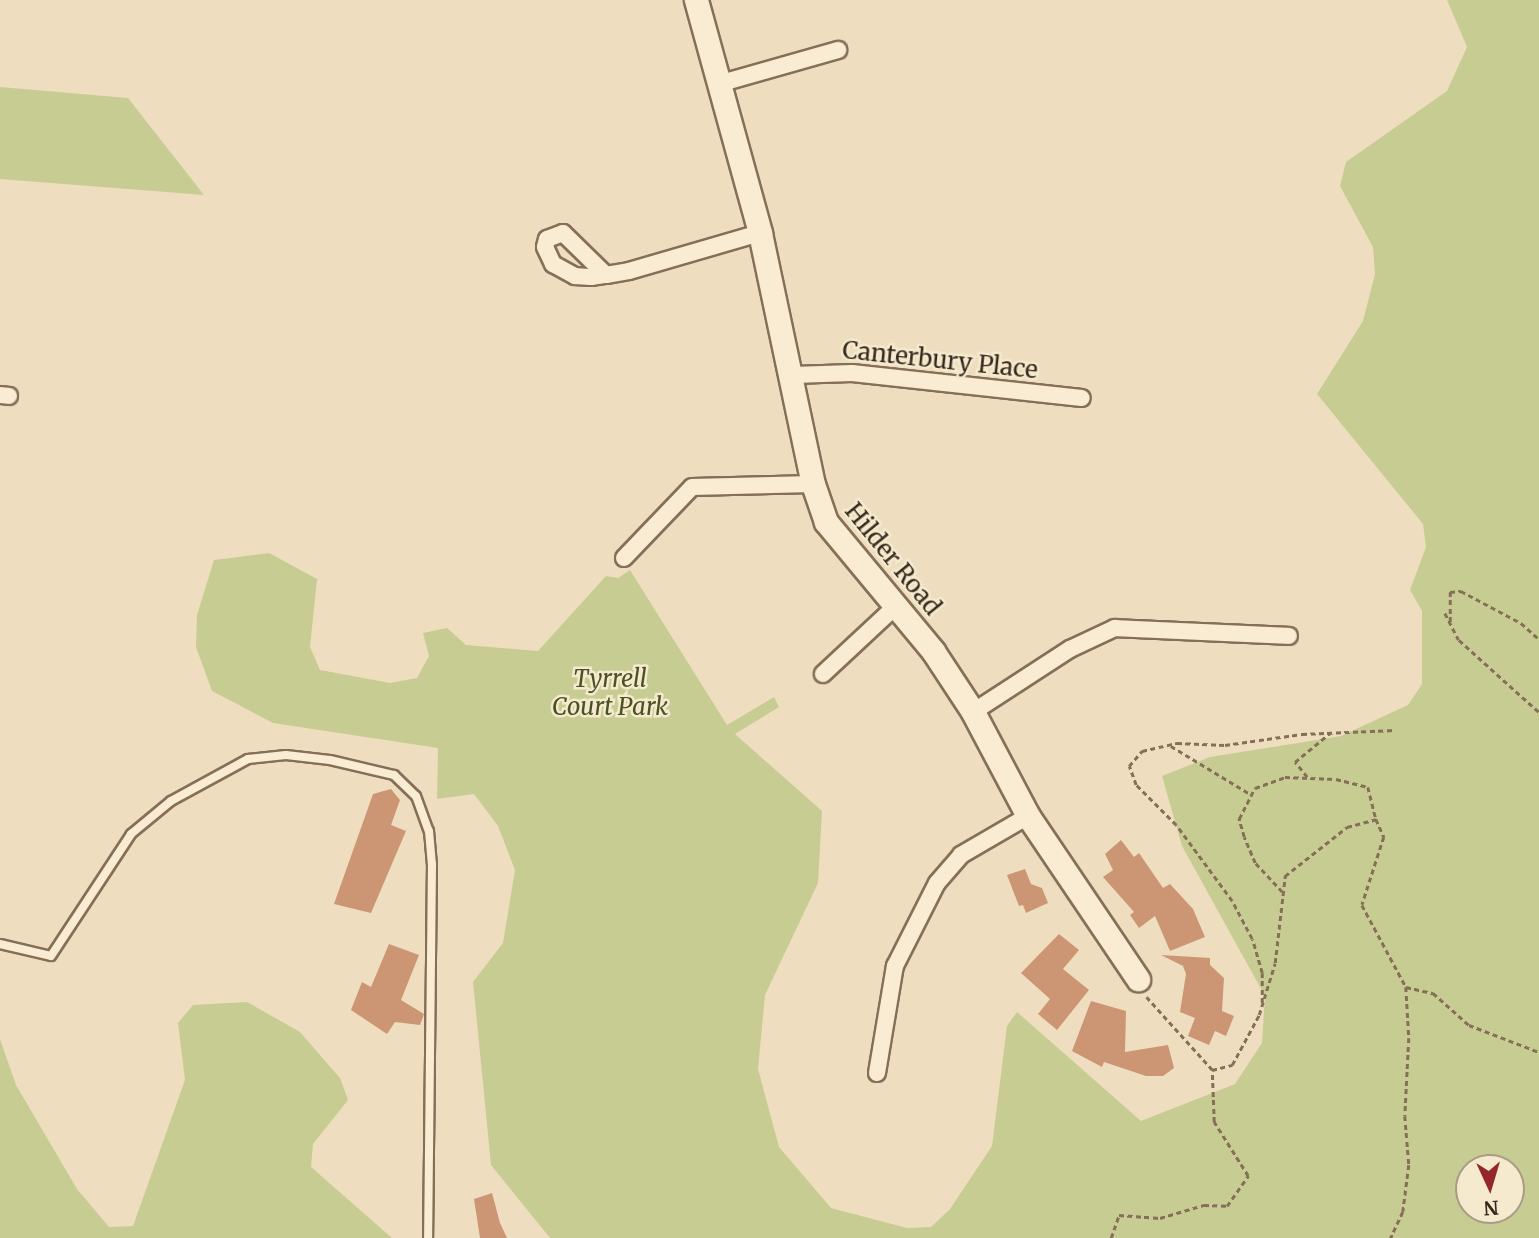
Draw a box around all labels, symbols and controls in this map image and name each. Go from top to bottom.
street label: Canterbury Place [841,335,1039,385]
street label: Hilder Road [839,497,947,621]
park label: Tyrrell Court Park [552,665,668,721]
north arrow [1455,1154,1525,1224]
text: N [1483,1195,1500,1220]

